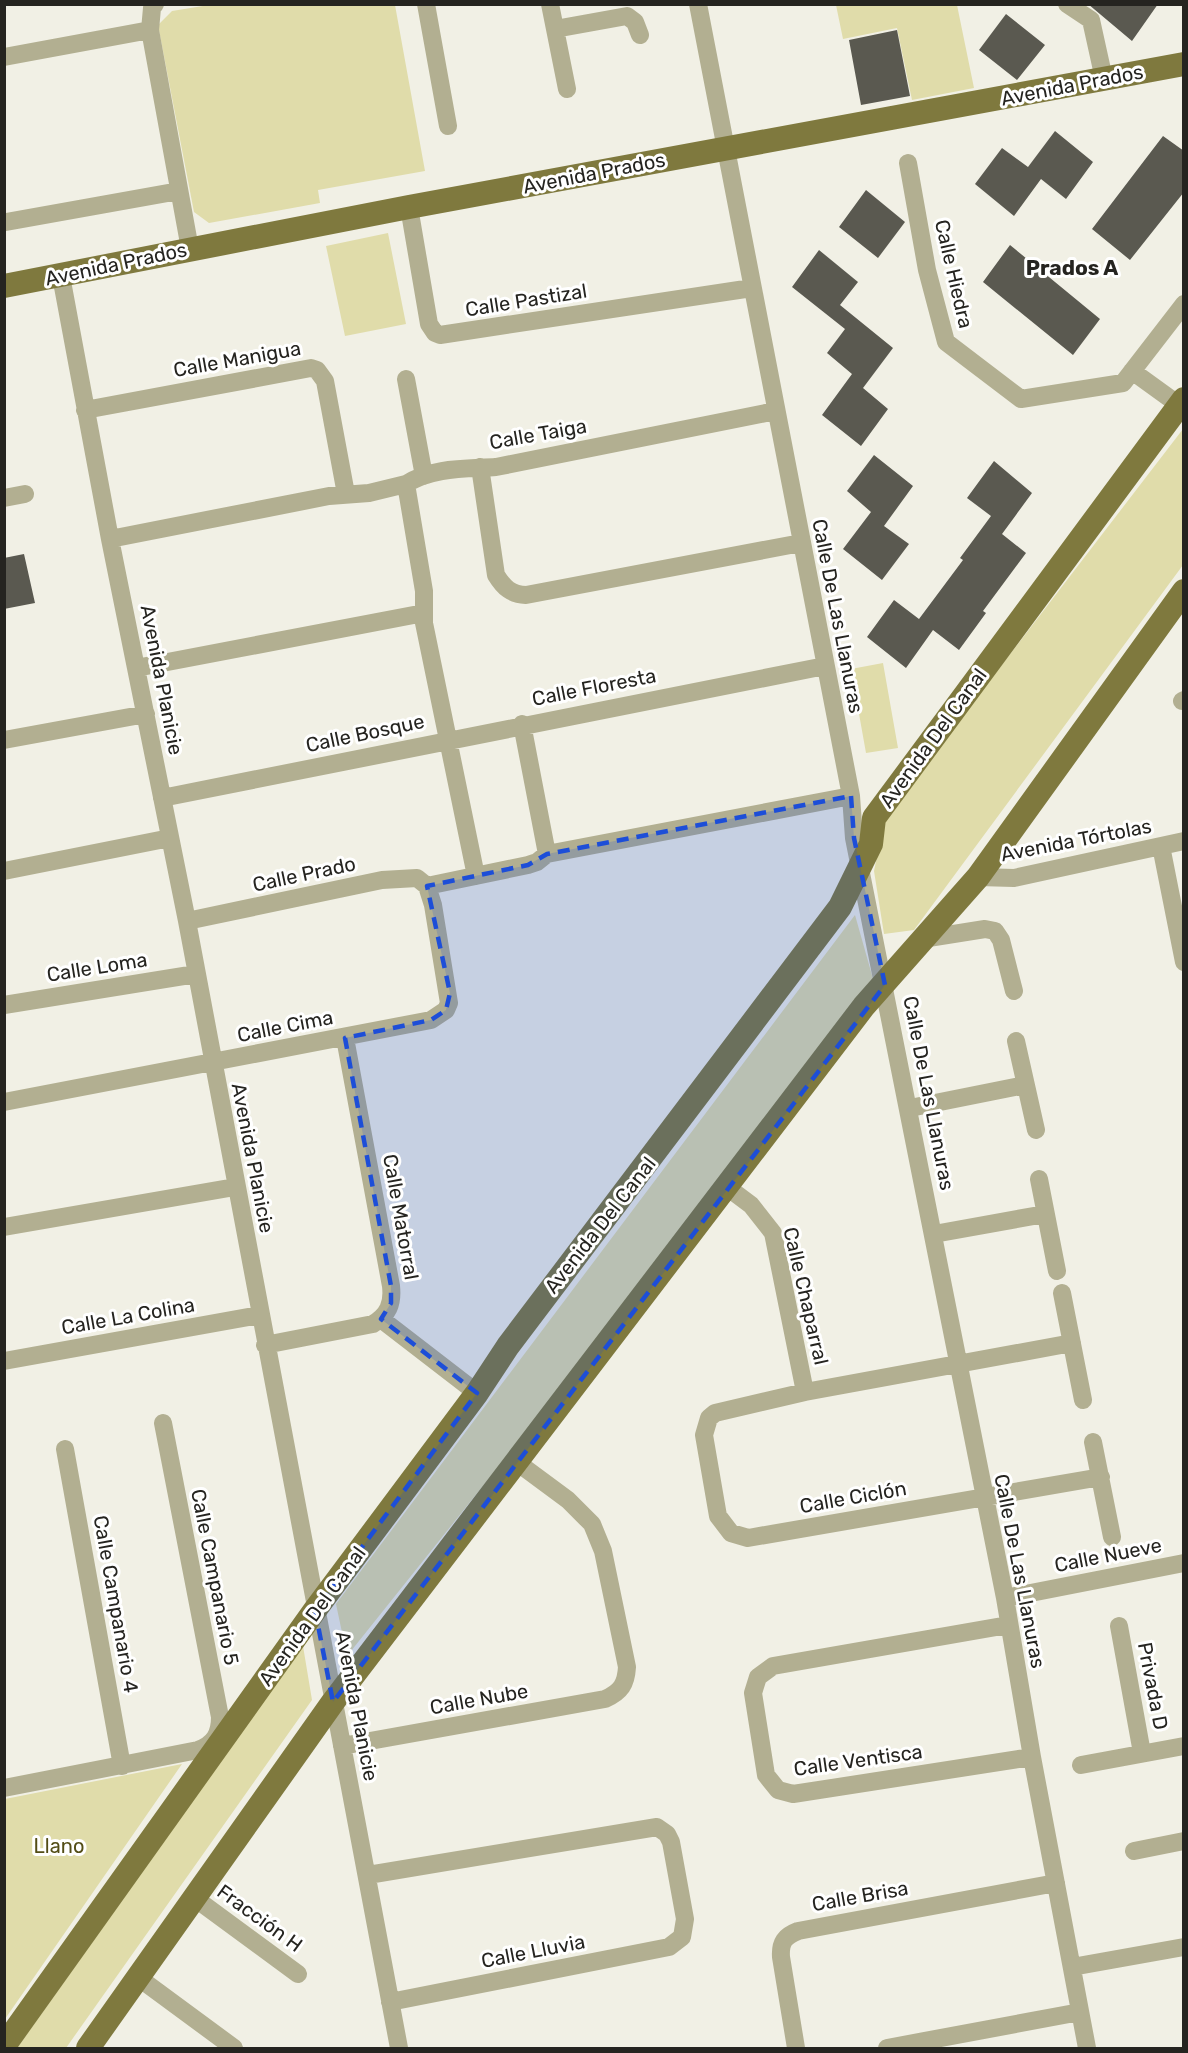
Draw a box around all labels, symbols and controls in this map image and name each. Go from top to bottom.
street label: Avenida Prados [999,59,1145,111]
street label: Avenida Prados [521,147,667,199]
street label: Calle Hiedra [930,217,978,331]
street label: Avenida Prados [43,237,189,291]
district label: Prados A [1026,255,1118,280]
street label: Calle Pastizal [463,279,589,321]
street label: Calle Manigua [171,336,303,382]
street label: Calle Taiga [488,414,588,454]
street label: Calle De Las Llanuras [807,517,869,715]
street label: Avenida Planicie [136,603,188,757]
street label: Calle Floresta [530,663,658,711]
street label: Avenida Del Canal [874,664,992,812]
street label: Calle Bosque [304,709,426,757]
street label: Avenida Tórtolas [999,814,1153,866]
street label: Calle Prado [250,851,358,897]
street label: Calle Loma [45,947,149,987]
street label: Calle De Las Llanuras [898,994,960,1192]
street label: Calle Cima [235,1005,335,1047]
street label: Avenida Planicie [227,1081,279,1235]
street label: Calle Matorral [378,1152,424,1282]
street label: Avenida Del Canal [539,1152,661,1298]
street label: Calle Chaparral [778,1225,834,1367]
street label: Calle La Colina [59,1292,197,1340]
street label: Calle De Las Llanuras [989,1472,1051,1670]
street label: Calle Ciclón [798,1476,908,1518]
street label: Calle Campanario 5 [186,1487,244,1667]
street label: Calle Campanario 4 [89,1513,143,1695]
street label: Calle Nueve [1052,1533,1164,1577]
street label: Avenida Del Canal [253,1542,371,1690]
street label: Avenida Planicie [331,1629,383,1783]
street label: Privada D [1133,1640,1173,1732]
street label: Calle Nube [428,1679,530,1719]
street label: Calle Ventisca [792,1739,924,1781]
park label: Llano [34,1834,84,1858]
street label: Calle Brisa [810,1876,910,1916]
street label: Fracción H [213,1879,307,1957]
street label: Calle Lluvia [479,1929,587,1973]

